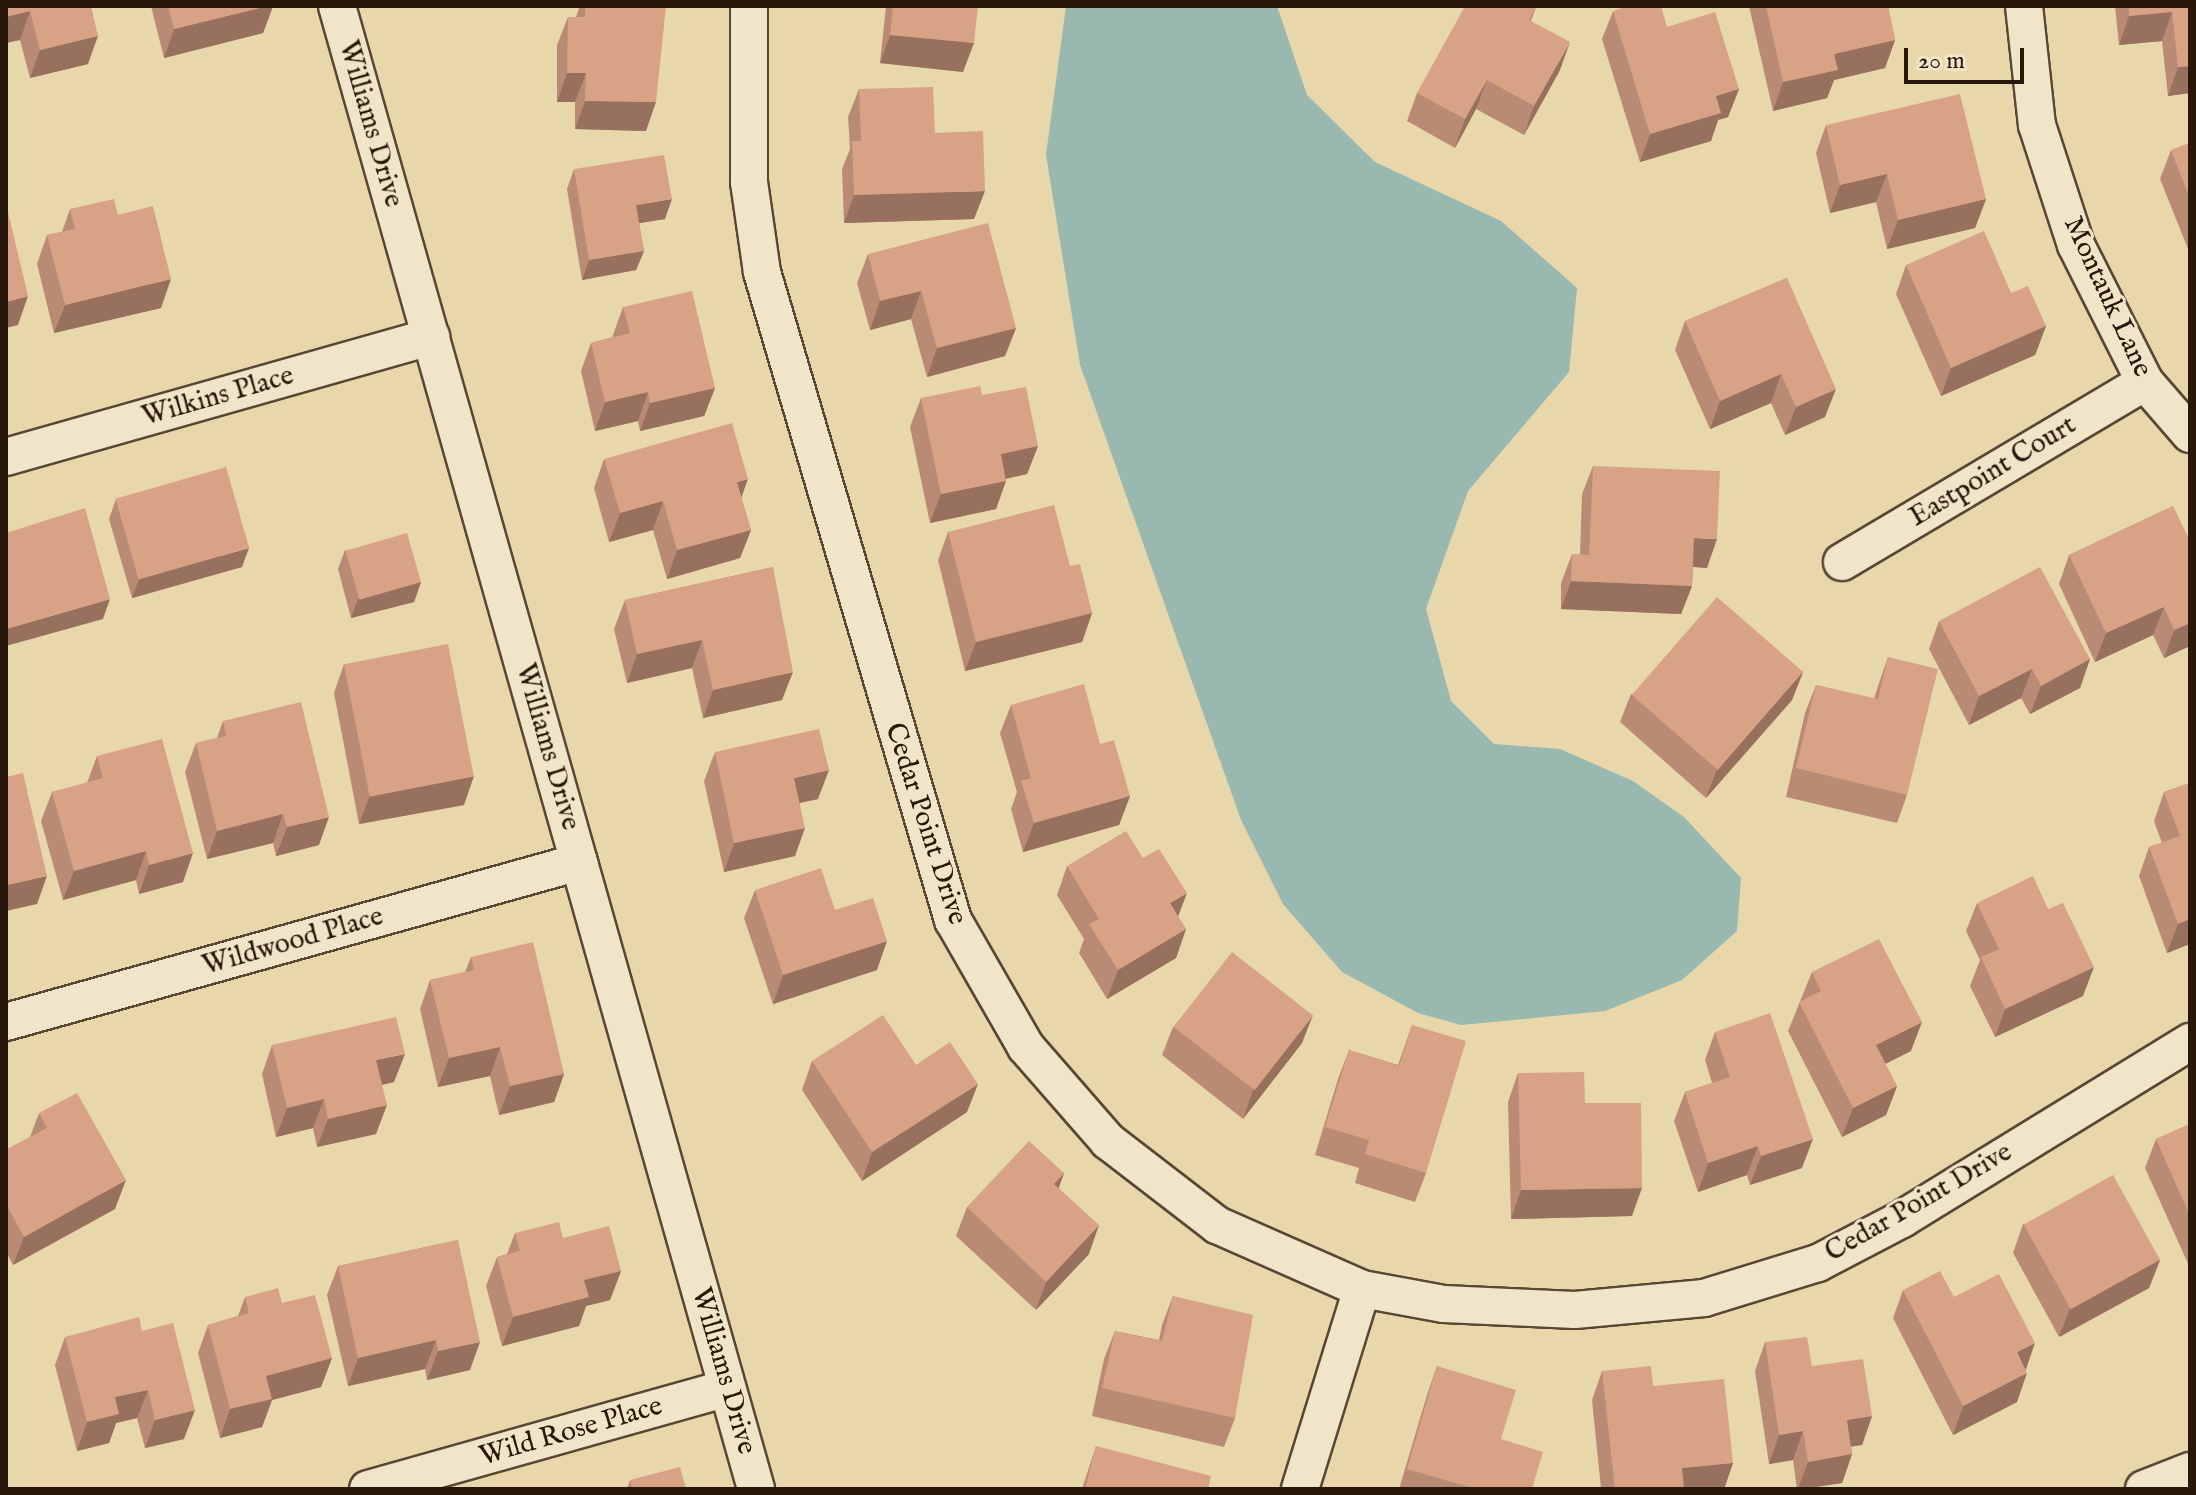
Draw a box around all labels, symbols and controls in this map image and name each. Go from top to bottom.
scale bar [1908,32,2028,82]
street label: Williams Drive [330,37,410,211]
text: 20 m [1918,46,1965,77]
street label: Montauk Lane [2055,212,2159,382]
street label: Wilkins Place [138,359,298,435]
street label: Eastpoint Court [1904,409,2082,535]
street label: Williams Drive [507,660,587,834]
street label: Cedar Point Drive [877,719,973,929]
street label: Wildwood Place [199,900,387,984]
street label: Cedar Point Drive [1820,1136,2018,1270]
street label: Williams Drive [683,1284,763,1458]
street label: Wild Rose Place [476,1390,666,1474]

